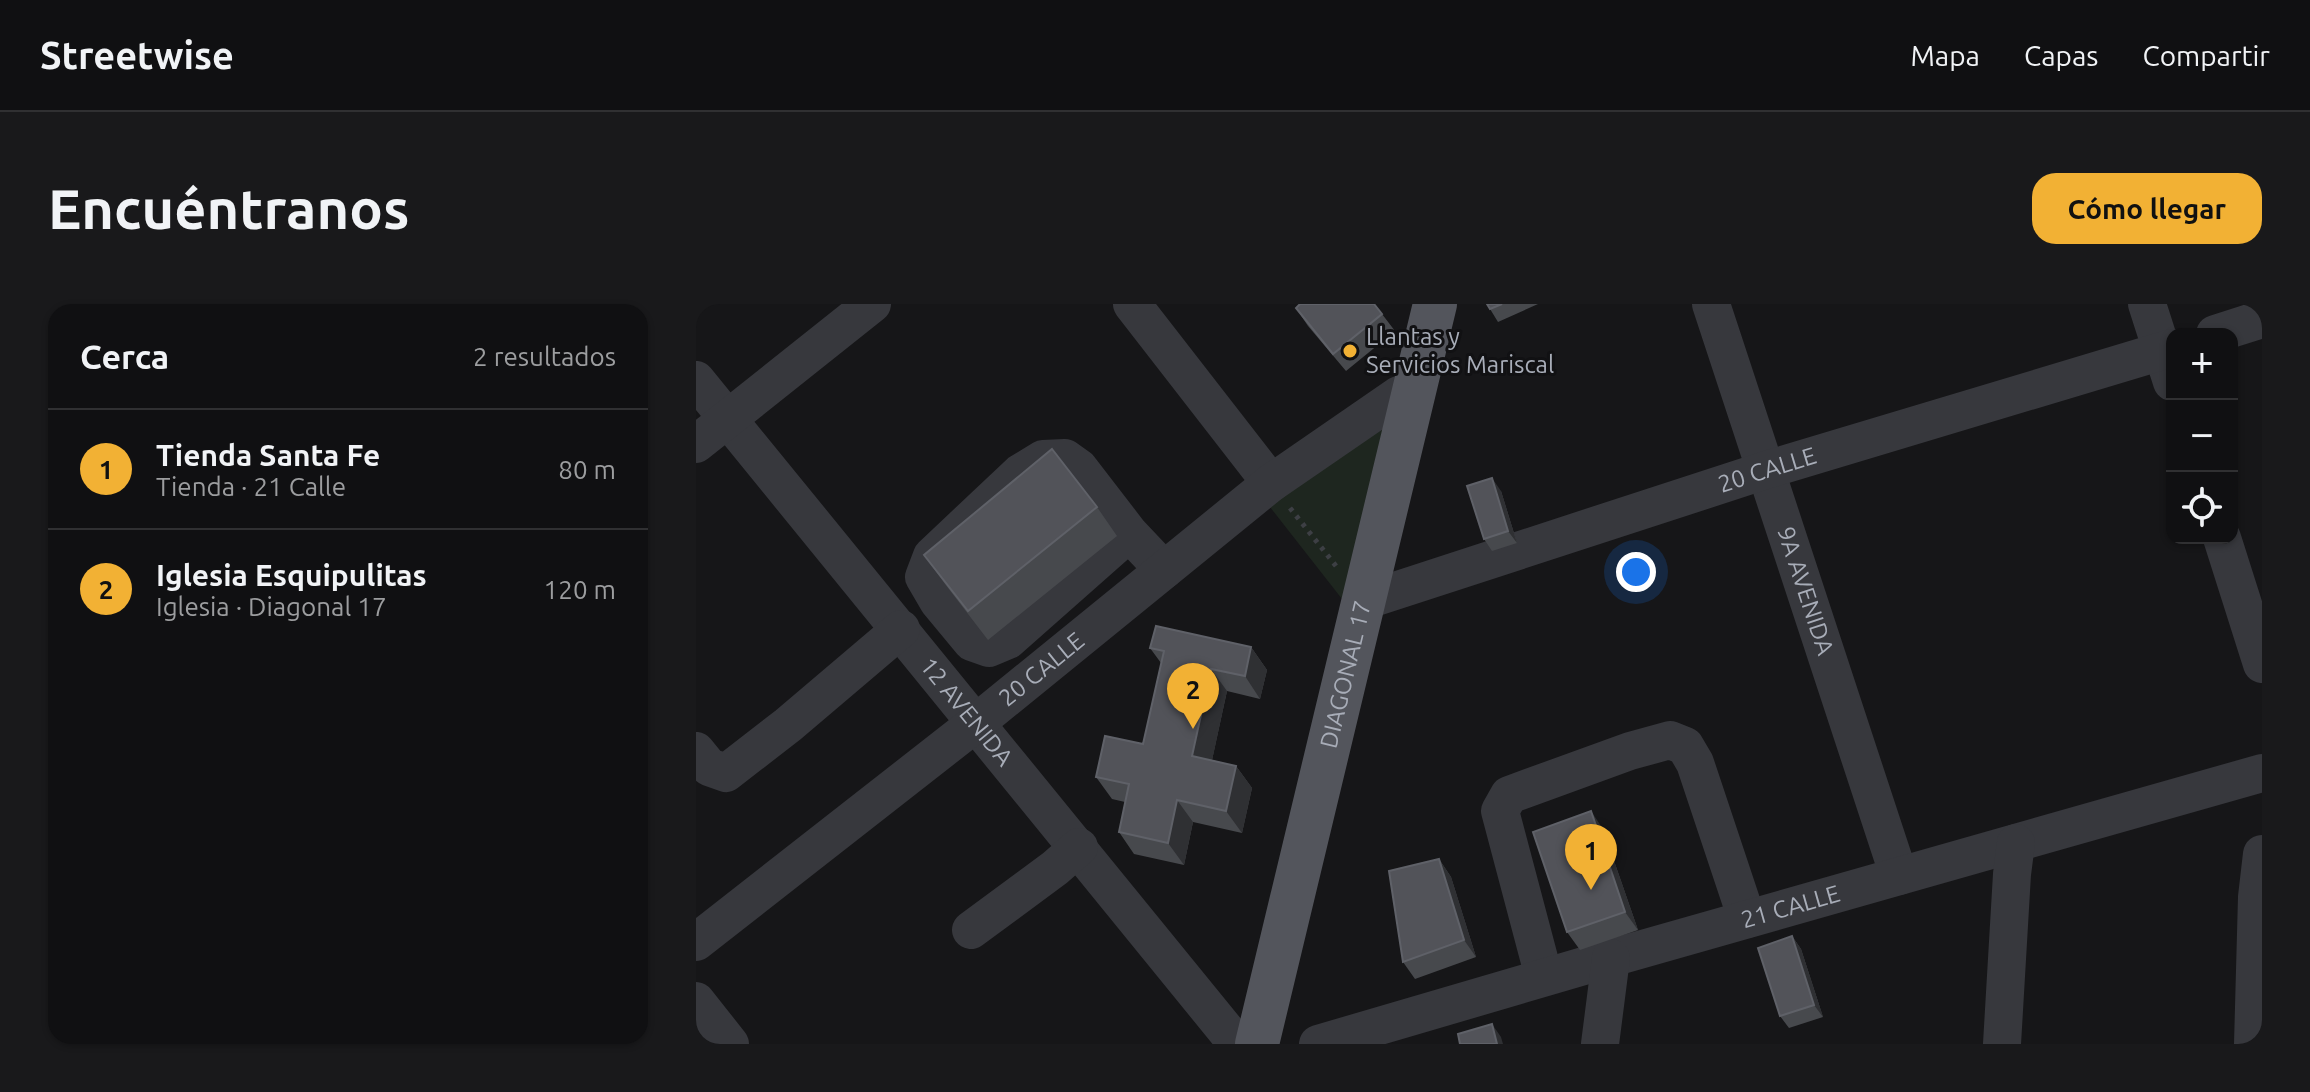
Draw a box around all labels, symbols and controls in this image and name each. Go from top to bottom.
text: Streetwise [40,34,234,76]
text: Mapa [1910,40,1980,71]
text: Capas [2024,40,2099,71]
text: Compartir [2143,40,2270,71]
button: Cómo llegar [2032,173,2262,244]
text: Encuéntranos [48,177,409,240]
place label: Llantas y Servicios Mariscal [1366,323,1554,378]
map controls [2166,328,2238,544]
button: + [2166,328,2238,400]
text: Cerca [80,337,169,375]
text: 2 resultados [473,342,616,371]
marker: Llantas y Servicios Mariscal [1341,342,1359,360]
button: − [2166,400,2238,472]
text: Tienda Santa Fe [156,438,380,472]
street label: 20 CALLE [1715,442,1819,498]
text: 1 [99,455,113,484]
text: 80 m [558,455,616,484]
text: Tienda · 21 Calle [156,472,346,501]
button: locate [2166,472,2238,544]
street label: 9A AVENIDA [1772,523,1840,659]
your location [1616,552,1656,592]
text: Iglesia Esquipulitas [156,558,427,592]
text: 2 [99,575,113,604]
text: 120 m [544,575,616,604]
text: Iglesia · Diagonal 17 [156,592,387,621]
street label: DIAGONAL 17 [1315,598,1376,751]
street label: 20 CALLE [993,627,1089,712]
street label: 12 AVENIDA [915,652,1019,771]
pin: 2 [1167,663,1219,729]
pin: 1 [1565,824,1617,890]
street label: 21 CALLE [1738,880,1843,933]

